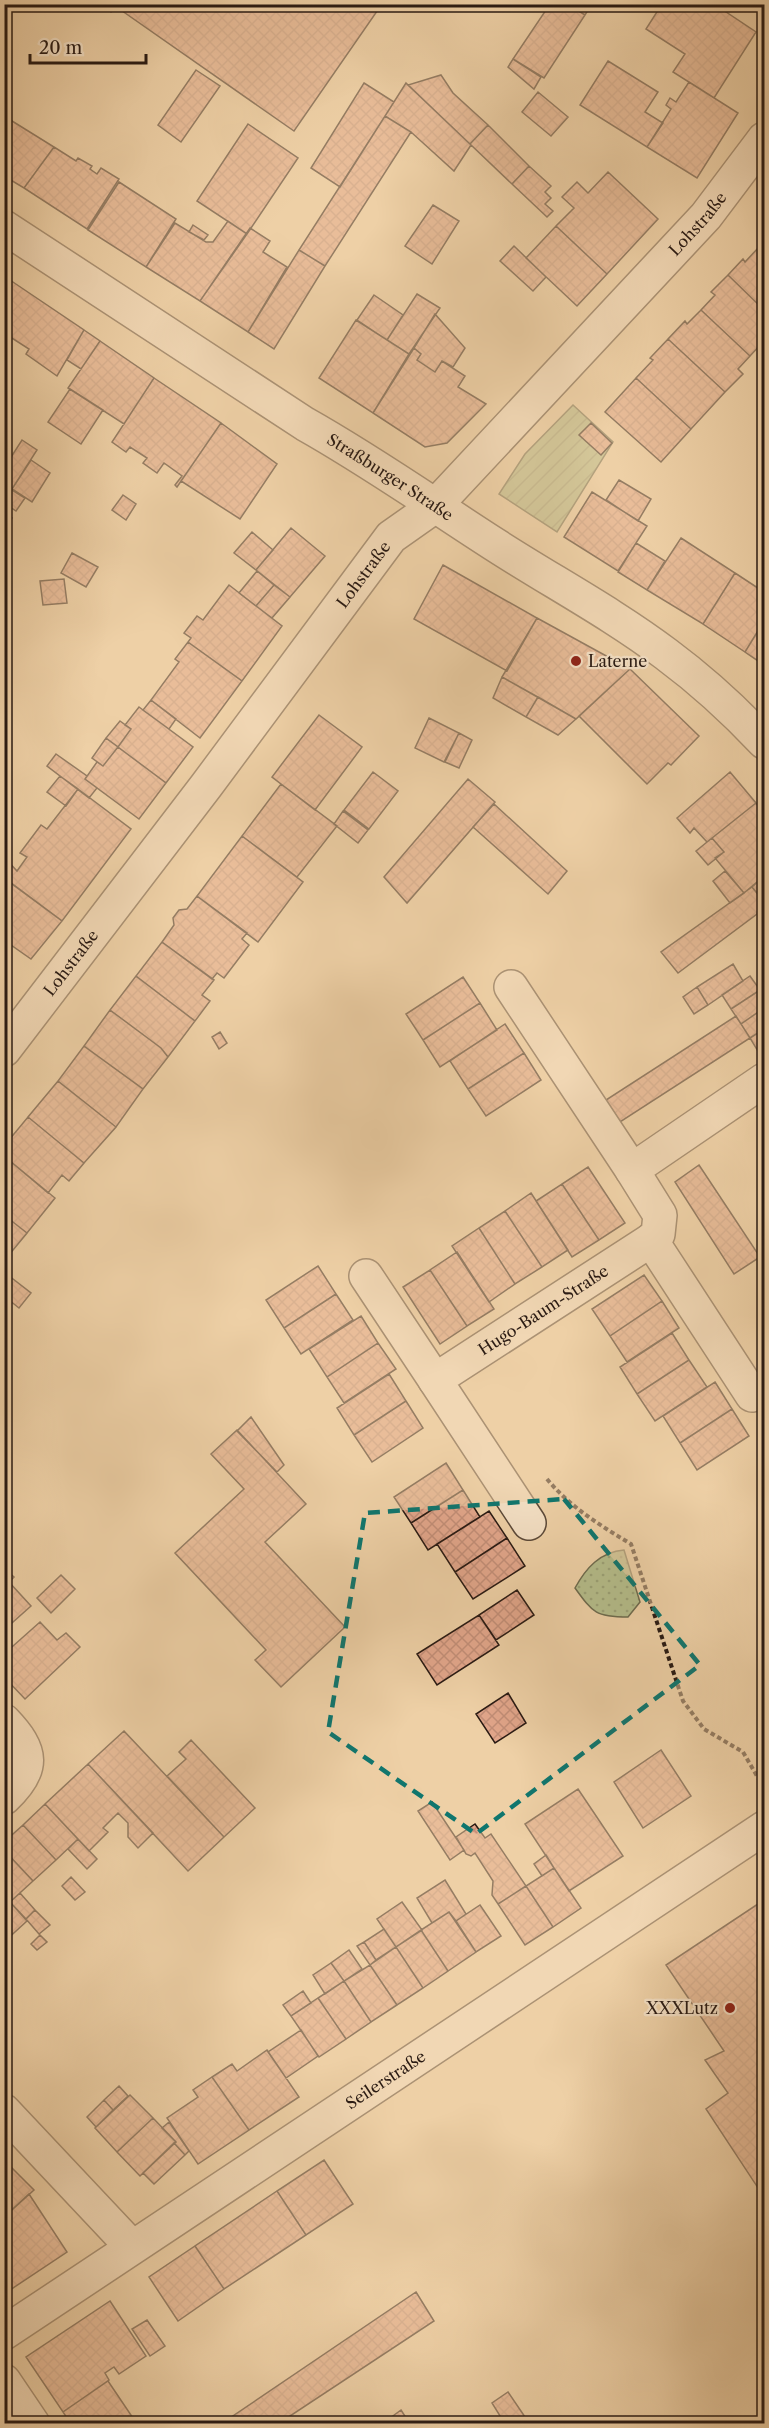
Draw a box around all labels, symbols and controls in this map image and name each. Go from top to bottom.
scale bar [30,27,146,65]
text: 20 m [39,37,83,59]
street label: Lohstraße [664,188,731,260]
street label: Straßburger Straße [323,429,457,525]
street label: Lohstraße [332,537,395,612]
place label: Laterne [588,651,647,671]
marker: Laterne [569,654,583,668]
street label: Lohstraße [39,926,103,1000]
street label: Hugo-Baum-Straße [474,1260,612,1359]
place label: XXXLutz [645,1998,718,2018]
marker: XXXLutz [723,2001,737,2015]
street label: Seilerstraße [342,2046,429,2113]

